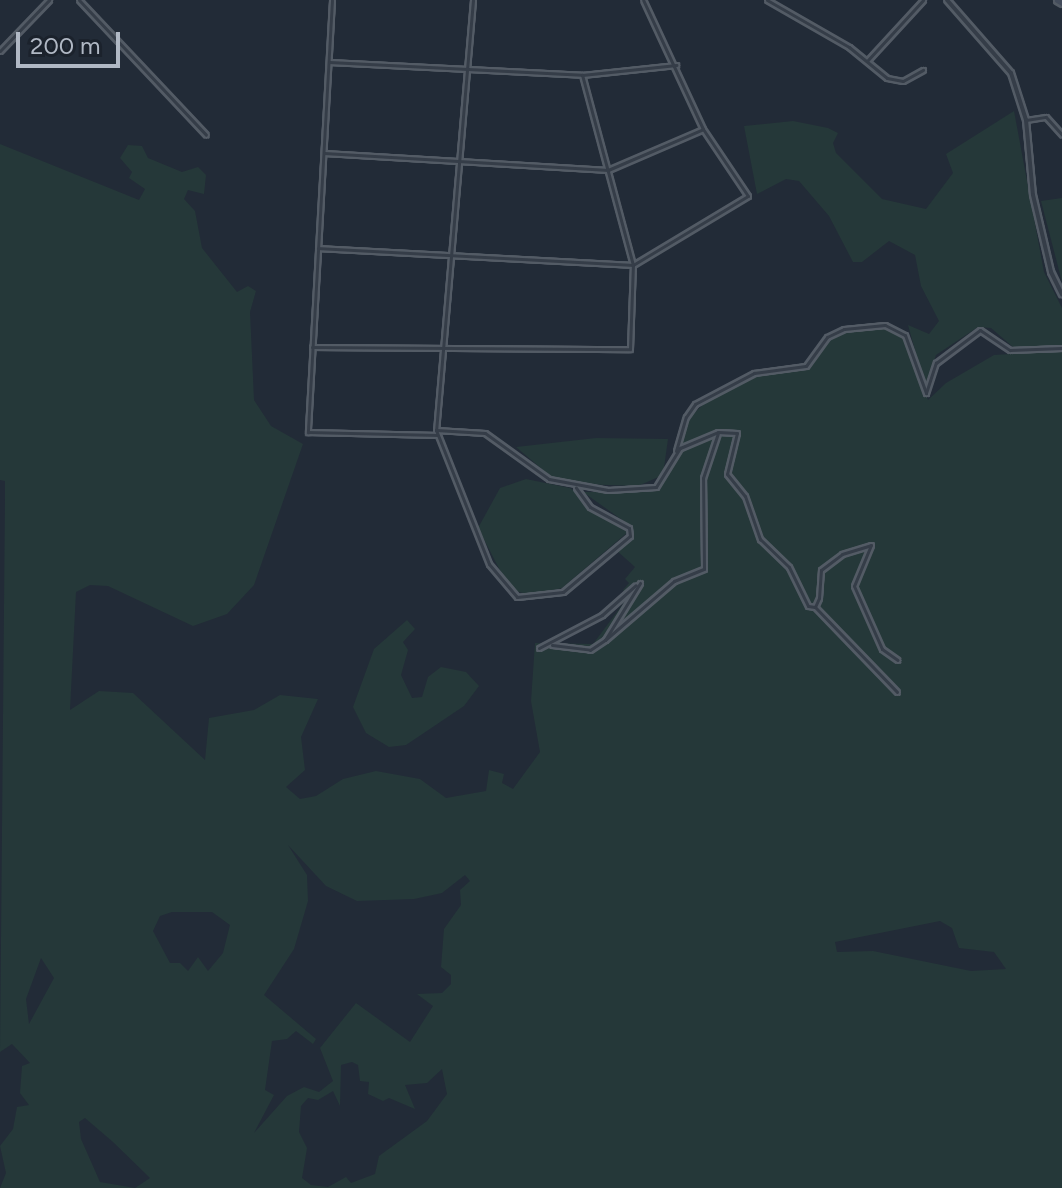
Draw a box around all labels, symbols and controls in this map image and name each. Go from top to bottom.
scale bar [20,16,124,66]
text: 200 m [30,31,101,60]

